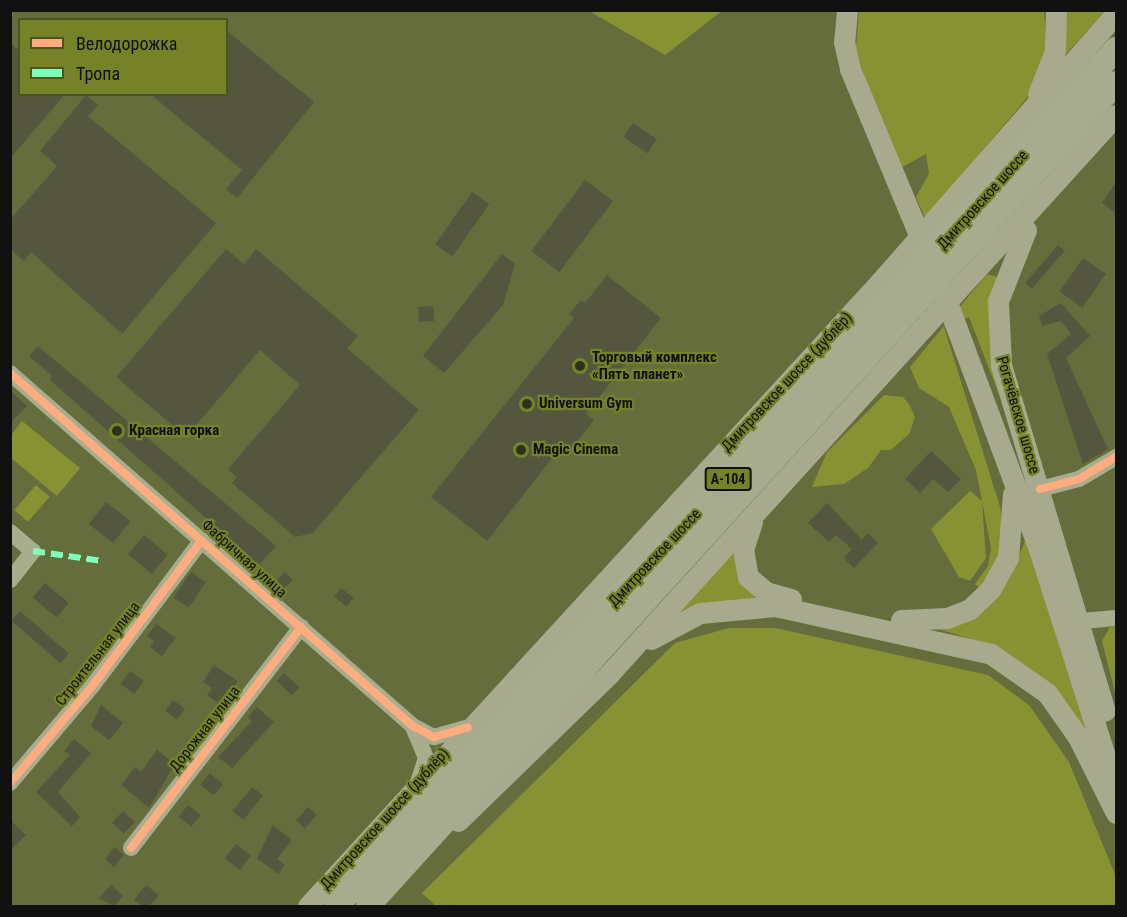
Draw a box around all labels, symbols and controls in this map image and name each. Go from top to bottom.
legend [18,18,228,96]
text: Велодорожка [76,33,177,54]
text: Тропа [76,63,120,84]
street label: Дмитровское шоссе [934,147,1032,253]
street label: Дмитровское шоссе (дублёр) [718,309,856,455]
place label: Торговый комплекс «Пять планет» [592,348,717,383]
street label: Рогачёвское шоссе [993,354,1043,476]
marker: Торговый комплекс «Пять планет» [573,359,587,373]
place label: Universum Gym [539,395,633,413]
marker: Universum Gym [520,397,534,411]
place label: Красная горка [129,422,219,440]
marker: Красная горка [110,424,124,438]
place label: Magic Cinema [533,441,618,459]
marker: Magic Cinema [514,443,528,457]
road number: А-104 [704,468,752,490]
street label: Дмитровское шоссе [605,505,705,611]
street label: Фабричная улица [198,516,290,602]
street label: Строительная улица [52,598,144,710]
street label: Дорожная улица [166,683,244,775]
street label: Дмитровское шоссе (дублёр) [317,745,453,893]

